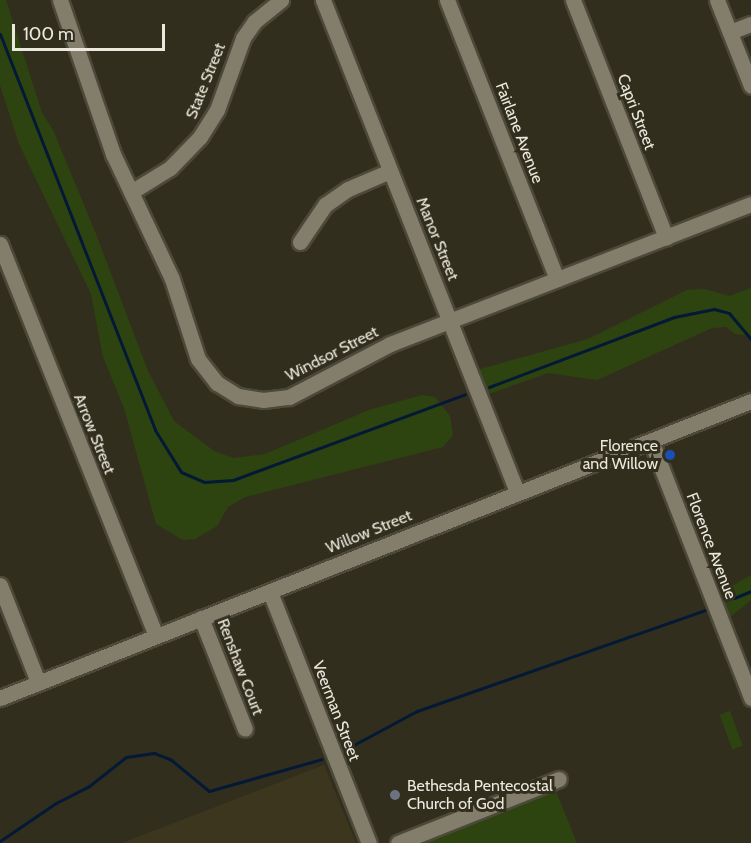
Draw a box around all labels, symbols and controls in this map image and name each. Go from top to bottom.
scale bar [15,12,168,50]
text: 100 m [23,23,74,45]
street label: State Street [182,40,230,122]
street label: Capri Street [613,71,659,153]
street label: Fairlane Avenue [491,80,547,186]
street label: Manor Street [412,195,462,283]
street label: Windsor Street [282,322,382,386]
street label: Arrow Street [69,391,119,477]
place label: Florence and Willow [583,436,658,474]
marker: Florence and Willow [663,448,677,462]
street label: Florence Avenue [682,490,740,602]
street label: Willow Street [323,506,415,558]
street label: Renshaw Court [213,616,267,718]
street label: Veerman Street [308,658,364,764]
place label: Bethesda Pentecostal Church of God [407,776,553,814]
marker: Bethesda Pentecostal Church of God [388,788,402,802]

